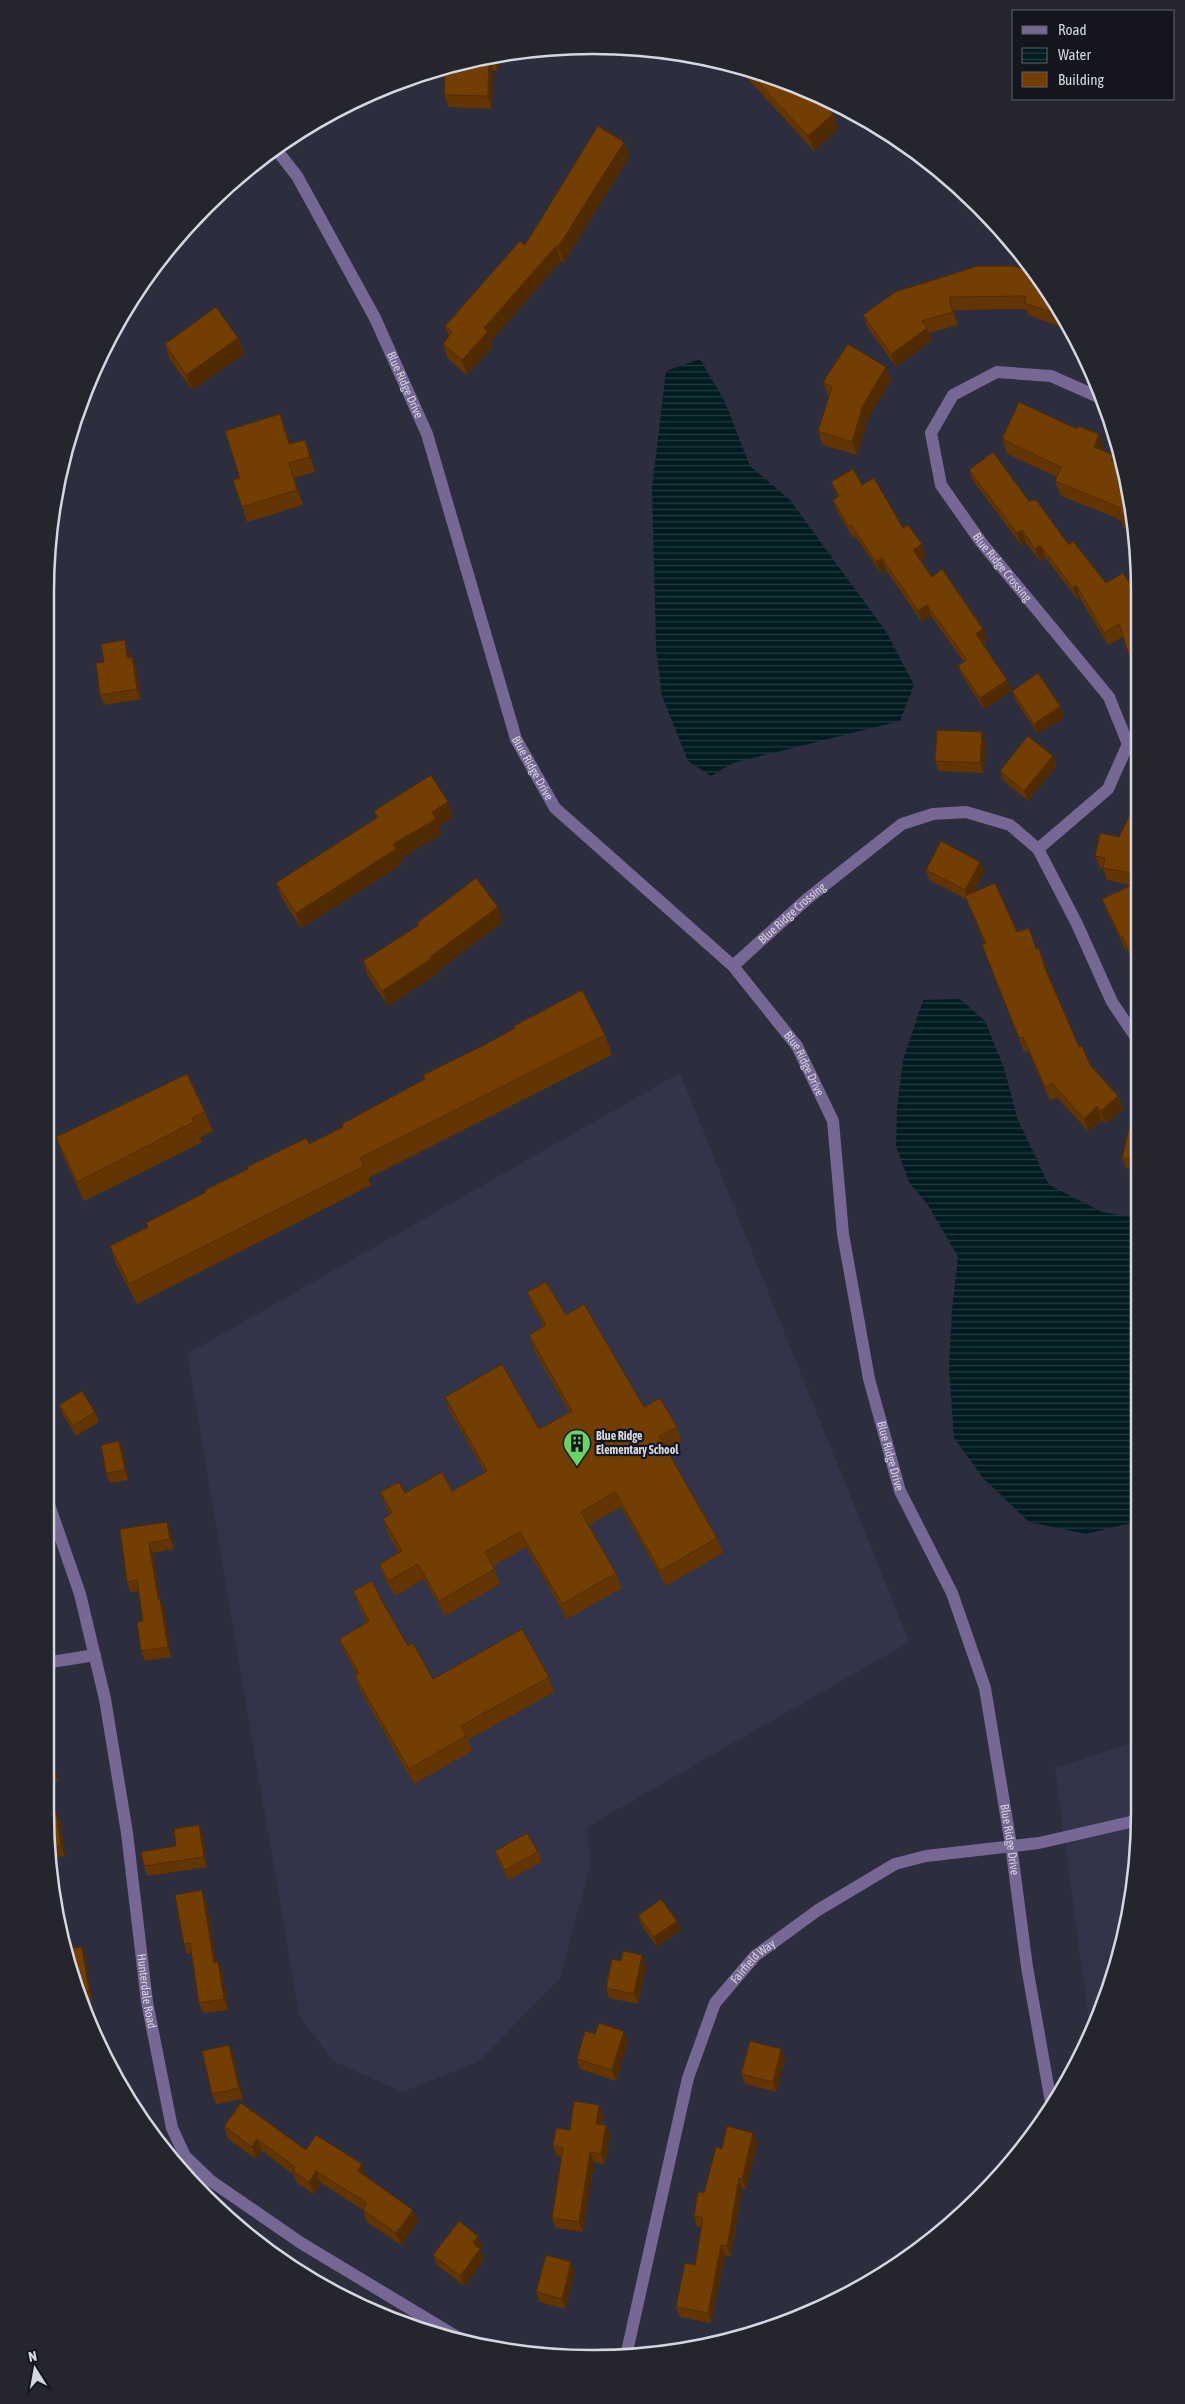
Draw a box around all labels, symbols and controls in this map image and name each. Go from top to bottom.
legend [1012,10,1175,100]
text: Road [1058,21,1087,38]
text: Water [1058,46,1091,63]
text: Building [1058,71,1104,88]
street label: Blue Ridge Drive [384,349,426,421]
street label: Blue Ridge Crossing [970,530,1035,605]
street label: Blue Ridge Drive [509,734,556,803]
street label: Blue Ridge Crossing [755,880,829,947]
street label: Blue Ridge Drive [781,1028,827,1098]
street label: Blue Ridge Drive [874,1420,907,1492]
building icon: Blue Ridge Elementary School [562,1428,592,1467]
place label: Blue Ridge Elementary School [596,1429,679,1457]
street label: Blue Ridge Drive [997,1803,1022,1876]
street label: Fairfield Way [728,1937,778,1986]
street label: Hunterdale Road [134,1953,159,2030]
north arrow [10,2344,60,2394]
text: N [27,2348,38,2365]

